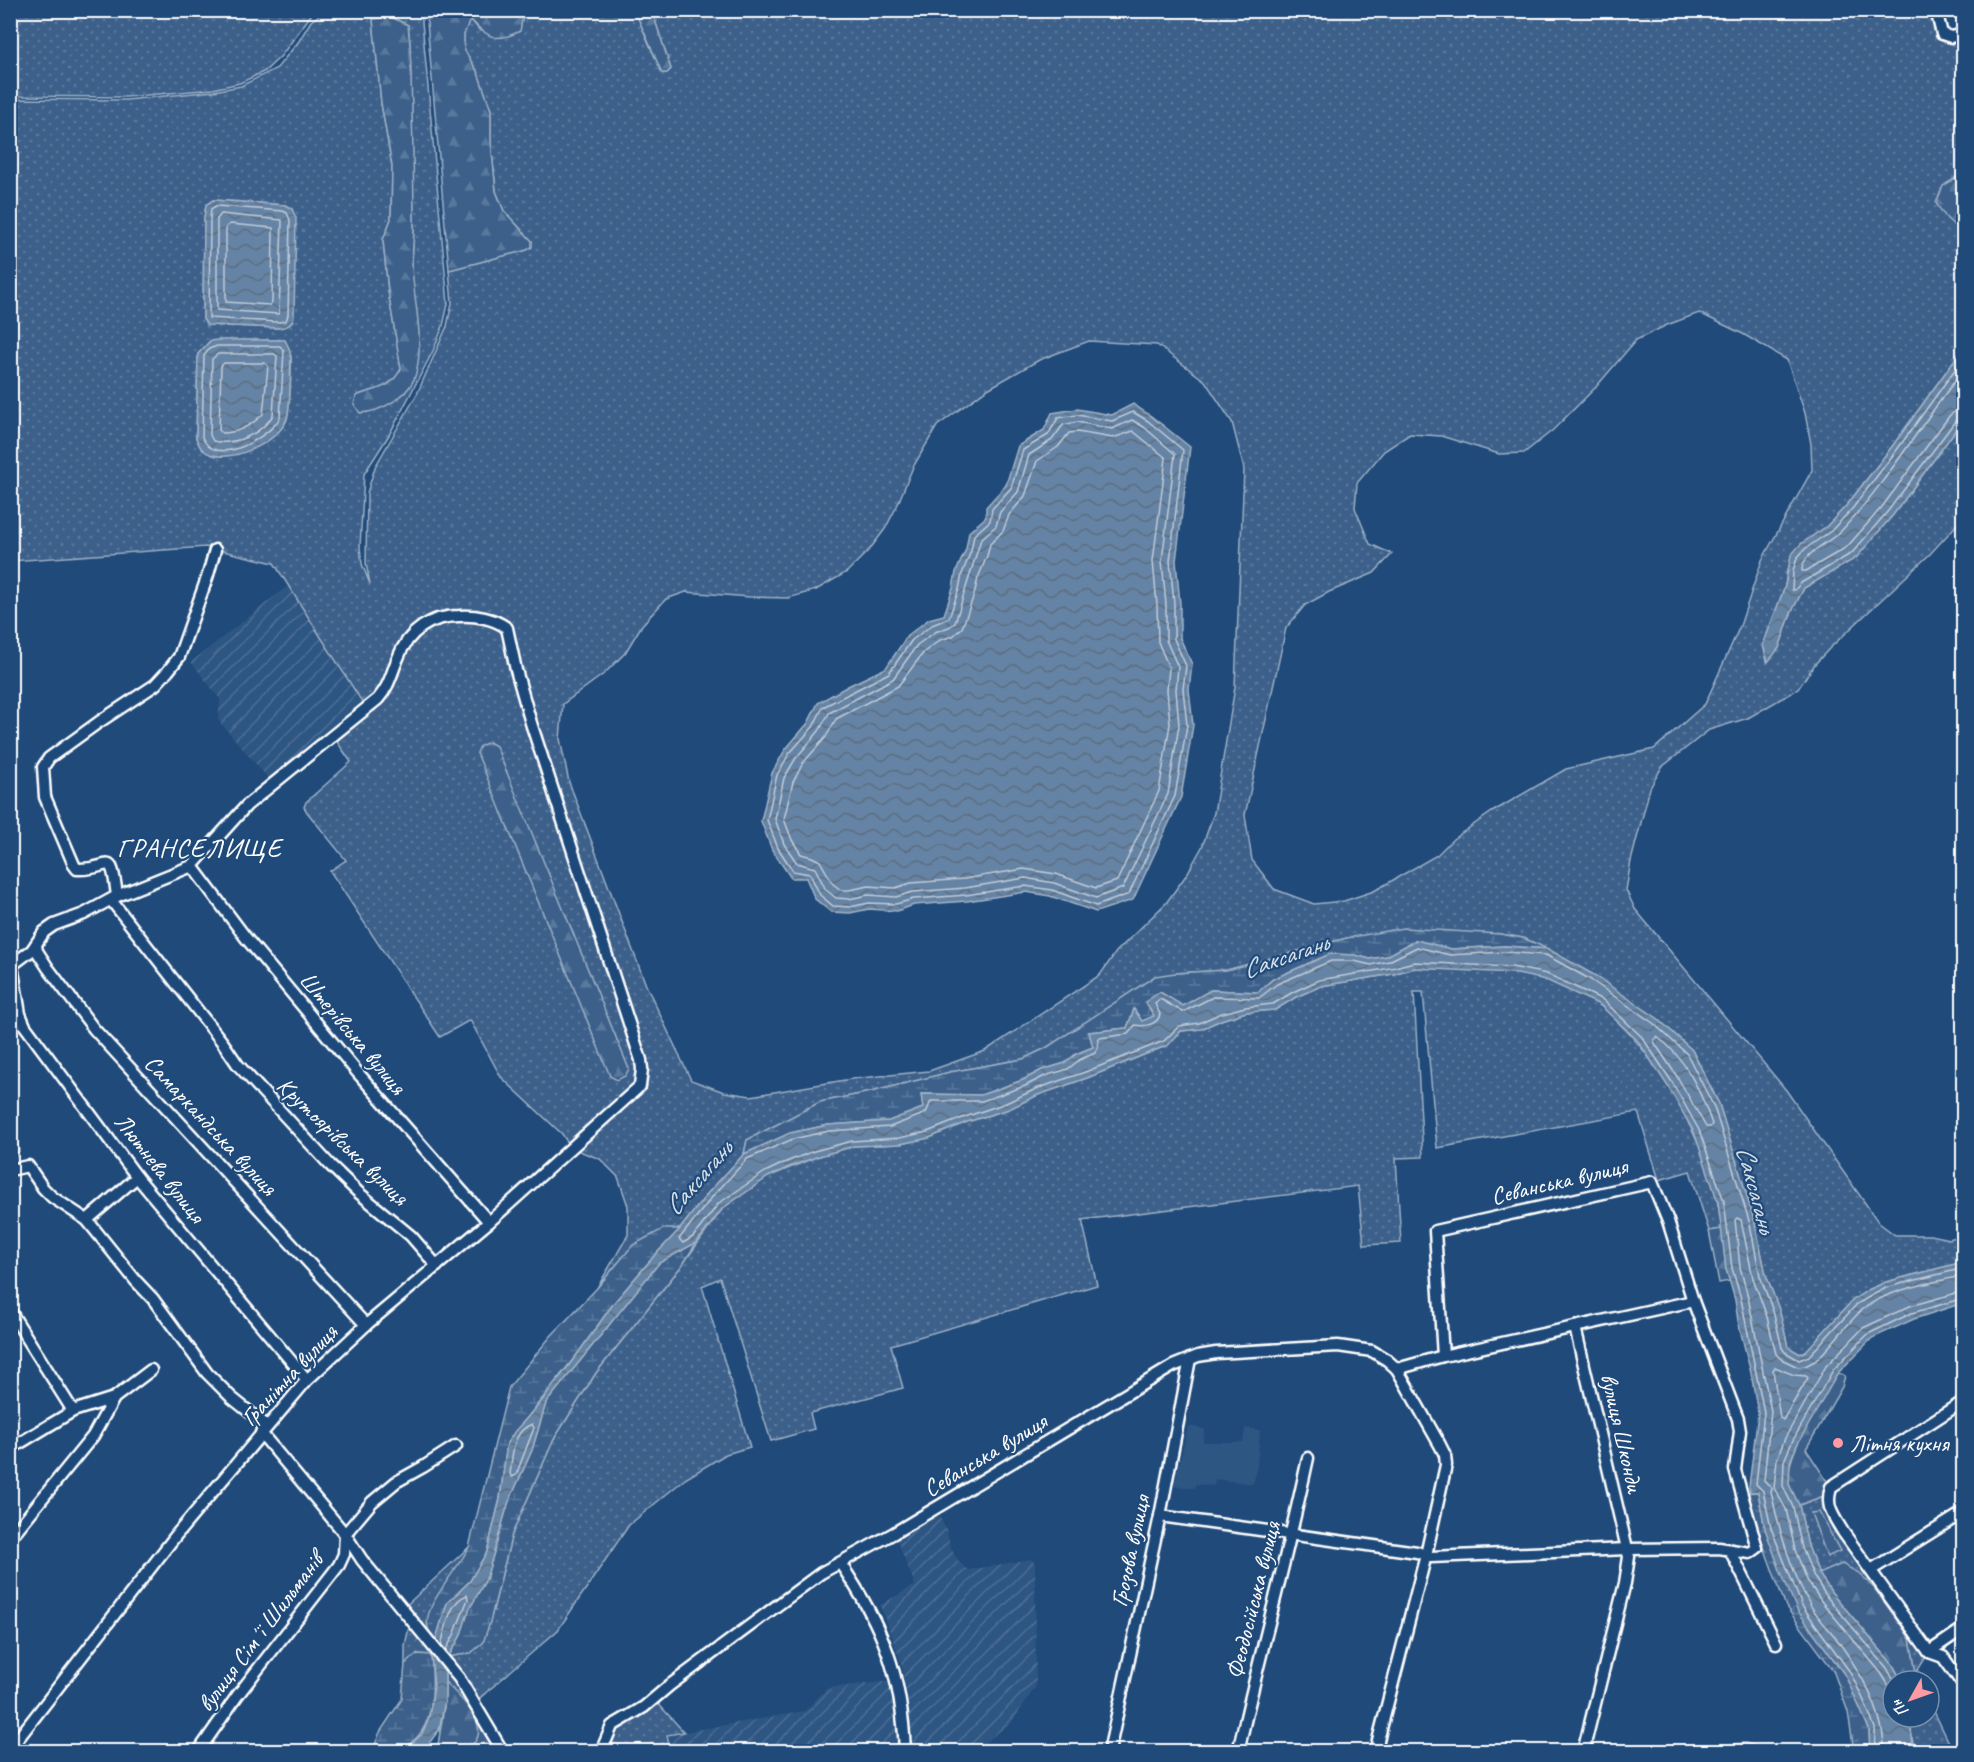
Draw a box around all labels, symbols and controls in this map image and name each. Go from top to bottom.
district label: ГРАНСЕЛИЩЕ [117,831,285,865]
water label: Саксагань [1238,925,1335,986]
street label: Штерівська вулиця [293,965,414,1102]
street label: Самаркандська вулиця [138,1048,285,1203]
street label: Крутоярівська вулиця [271,1070,416,1212]
street label: Лютнева вулиця [108,1107,213,1230]
water label: Саксагань [657,1132,741,1222]
water label: Саксагань [1729,1142,1784,1239]
street label: Севанська вулиця [1488,1150,1632,1211]
street label: Гранітна вулиця [234,1317,345,1432]
street label: вулиця Шконди [1594,1370,1651,1497]
street label: Севанська вулиця [918,1405,1054,1504]
place label: Літня кухня [1850,1428,1950,1458]
marker: Літня кухня [1831,1436,1845,1450]
street label: Грозова вулиця [1104,1491,1157,1609]
street label: Феодосійська вулиця [1219,1517,1287,1682]
street label: вулиця Сімʼї Шильманів [190,1542,333,1718]
north arrow [1881,1669,1941,1729]
text: Пн [1887,1694,1913,1721]

